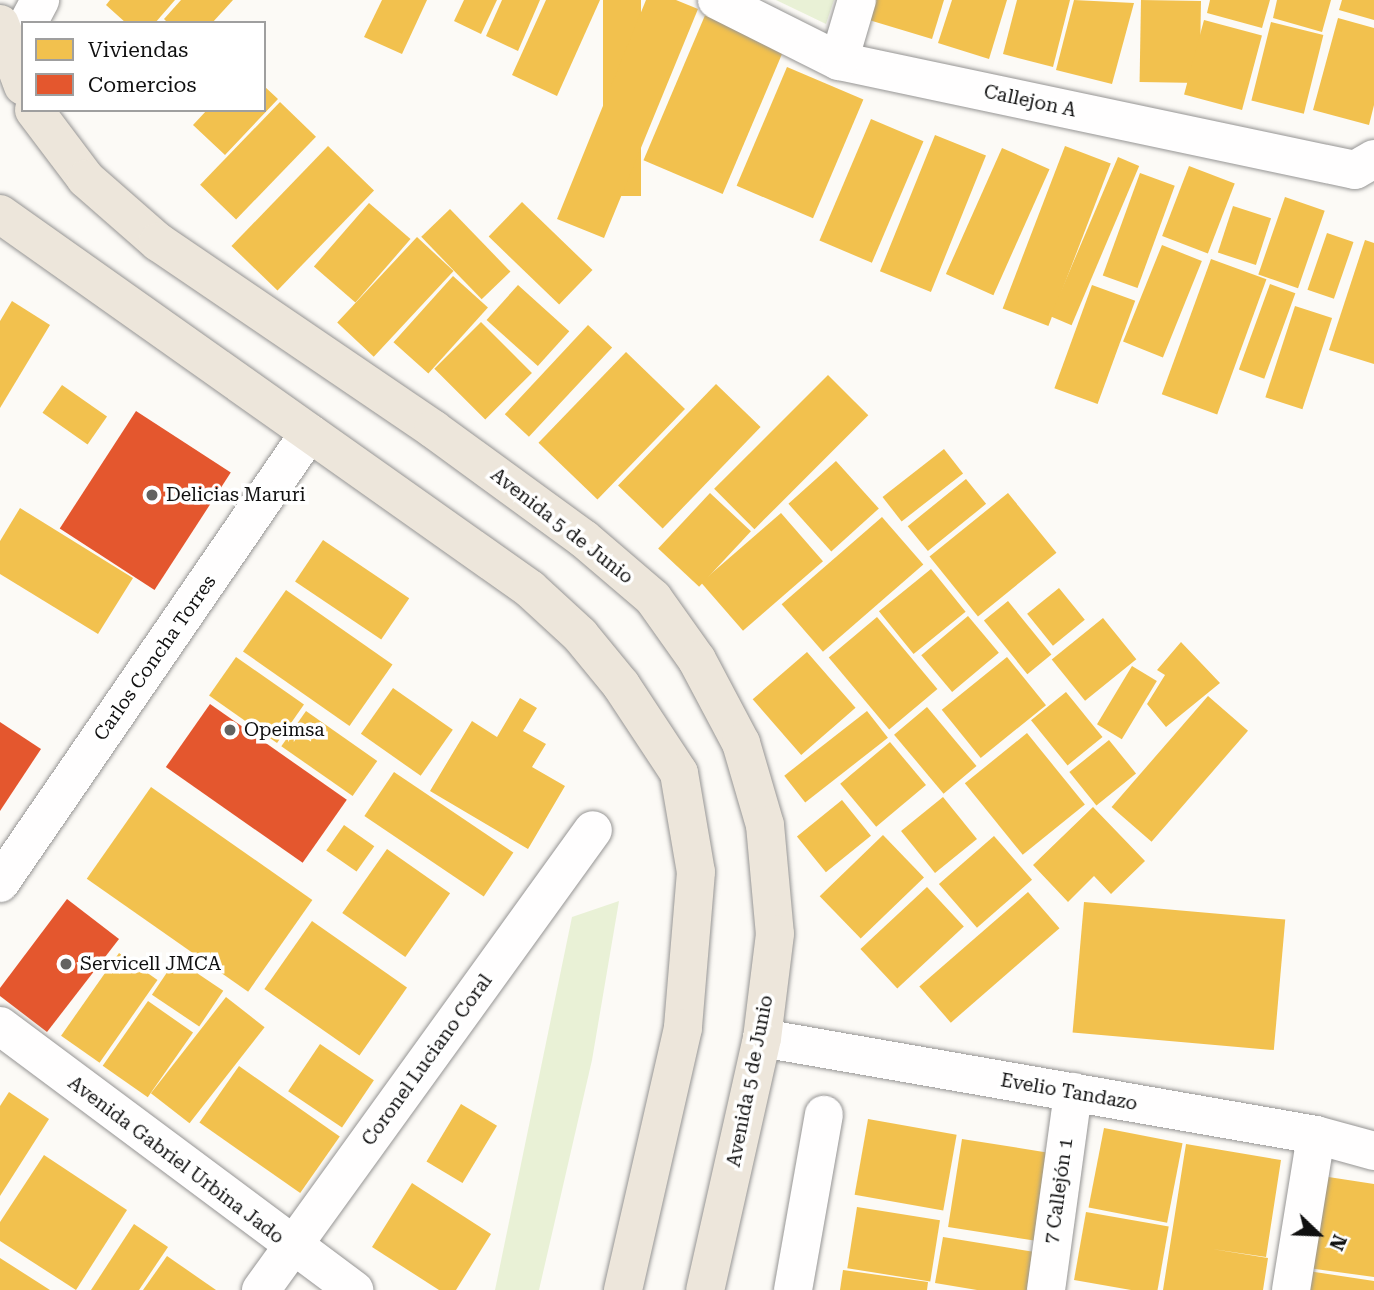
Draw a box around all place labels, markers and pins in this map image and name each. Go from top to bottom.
place label: Delicias Maruri [166,484,306,506]
marker: Delicias Maruri [144,487,160,503]
place label: Opeimsa [244,719,325,741]
marker: Opeimsa [222,722,238,738]
place label: Servicell JMCA [80,953,221,975]
marker: Servicell JMCA [58,956,74,972]

